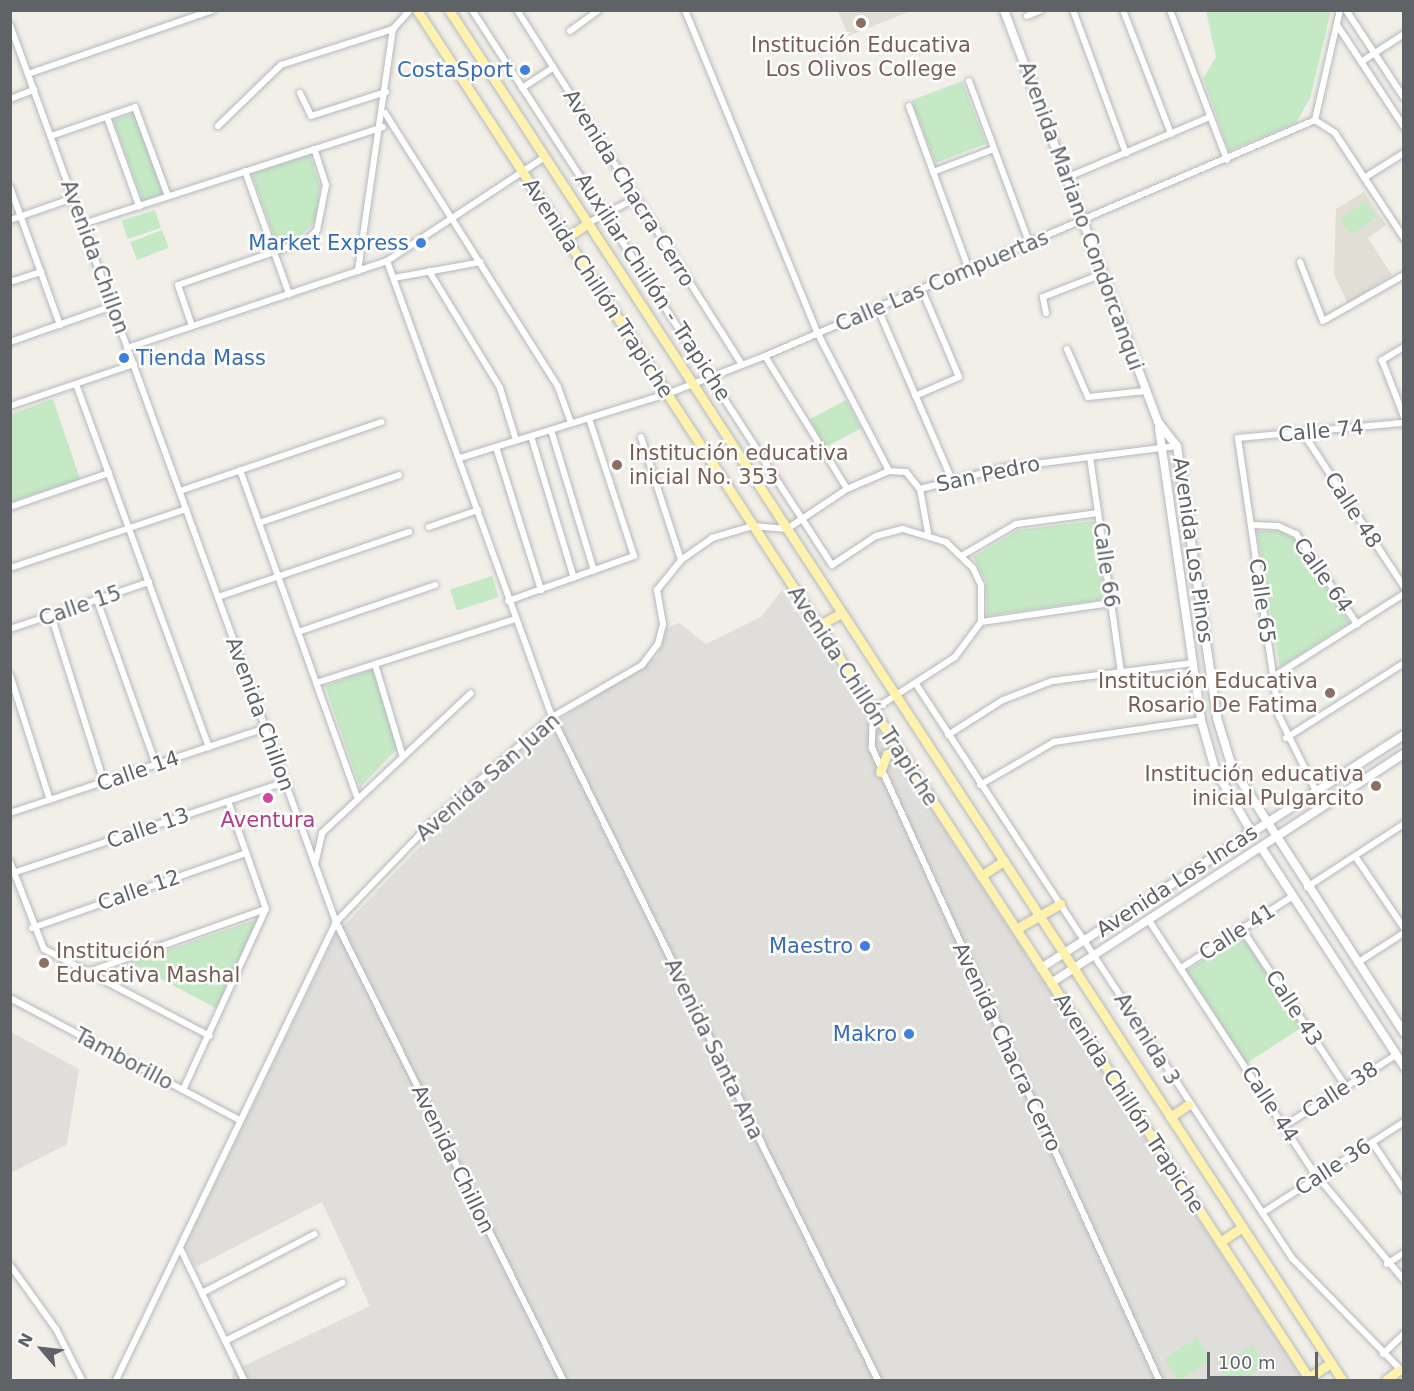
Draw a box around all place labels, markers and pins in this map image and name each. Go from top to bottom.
marker: Institución Educativa Los Olivos College [854,16,868,30]
place label: Institución Educativa Los Olivos College [751,32,971,82]
place label: CostaSport [397,57,513,83]
marker: CostaSport [518,63,532,77]
place label: Market Express [248,230,409,256]
marker: Market Express [414,236,428,250]
place label: Tienda Mass [136,345,266,371]
marker: Tienda Mass [117,351,131,365]
place label: Institución educativa inicial No. 353 [629,440,849,490]
marker: Institución educativa inicial No. 353 [610,458,624,472]
place label: Institución Educativa Rosario De Fatima [1098,668,1318,718]
marker: Institución Educativa Rosario De Fatima [1323,686,1337,700]
place label: Institución educativa inicial Pulgarcito [1144,761,1364,811]
marker: Institución educativa inicial Pulgarcito [1369,779,1383,793]
marker: Aventura [261,791,275,805]
place label: Aventura [221,807,315,833]
place label: Maestro [769,933,853,959]
place label: Institución Educativa Mashal [56,938,240,988]
marker: Maestro [858,939,872,953]
marker: Institución Educativa Mashal [37,956,51,970]
place label: Makro [833,1021,897,1047]
marker: Makro [902,1027,916,1041]

